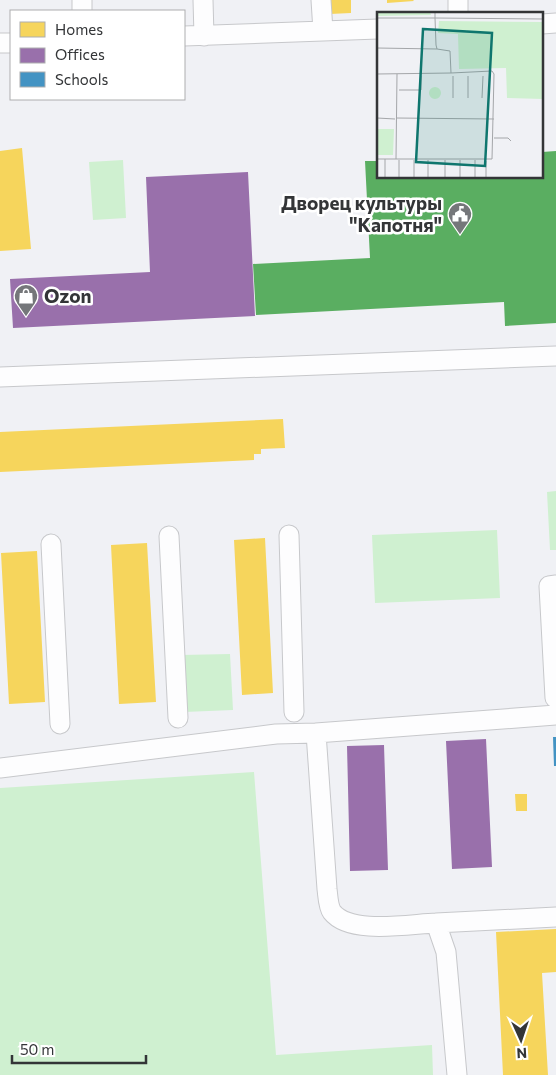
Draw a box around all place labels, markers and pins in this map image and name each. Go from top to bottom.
place label: Дворец культуры "Капотня" [281,191,442,236]
public building icon: Дворец культуры "Капотня" [447,201,473,235]
shop icon: Ozon [13,283,39,317]
place label: Ozon [44,284,92,307]

